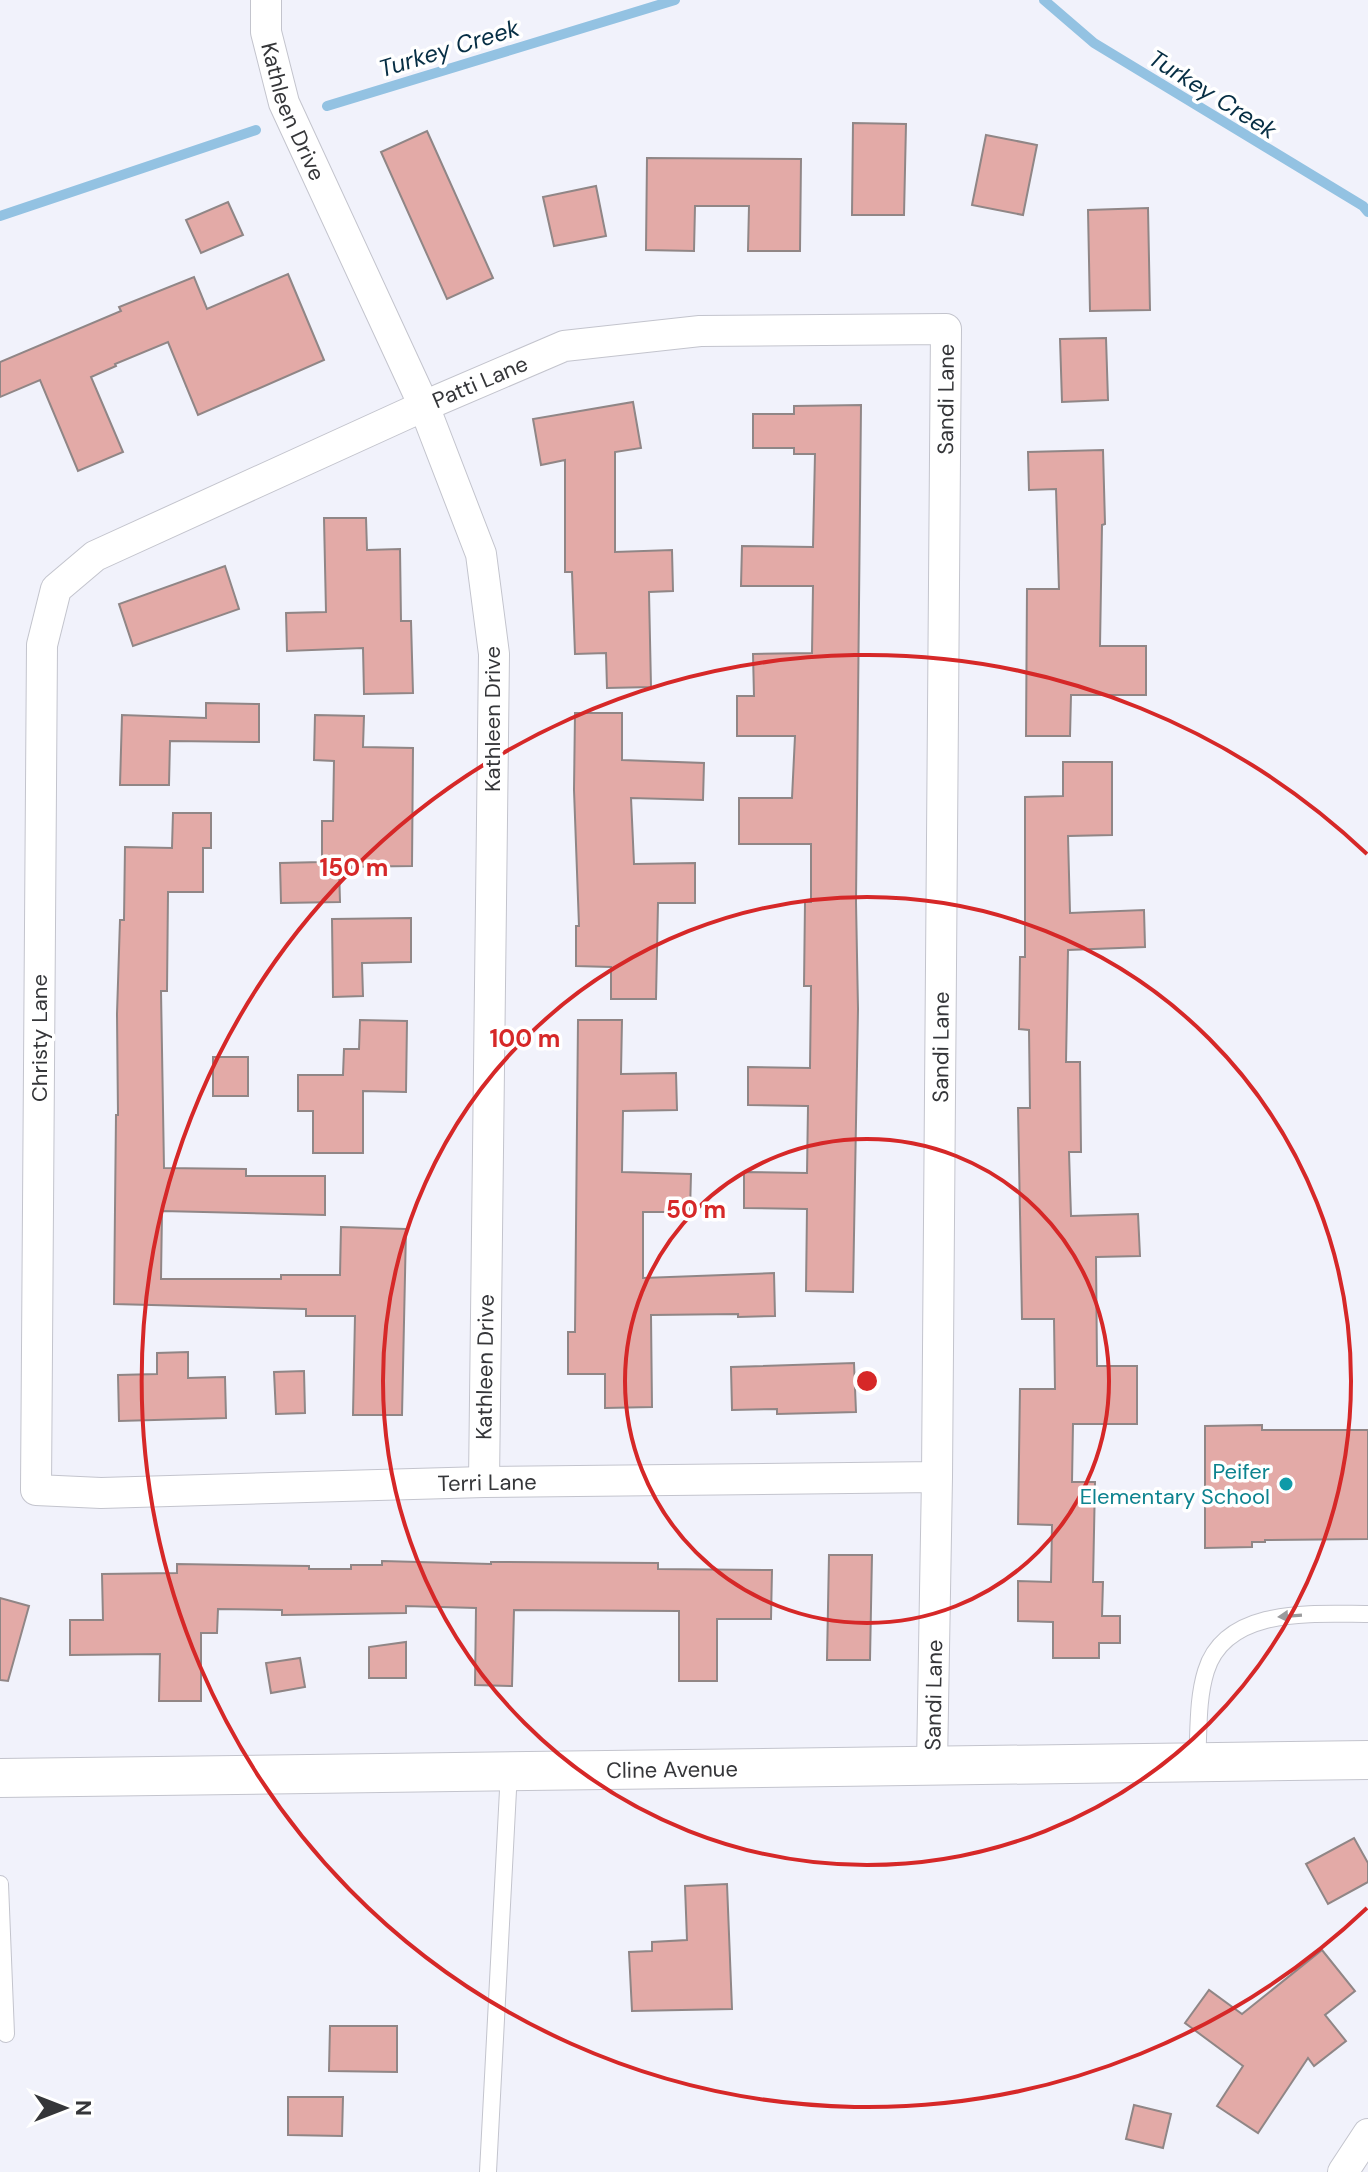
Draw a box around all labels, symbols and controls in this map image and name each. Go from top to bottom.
water label: Turkey Creek [375,12,524,84]
street label: Kathleen Drive [255,39,332,185]
water label: Turkey Creek [1143,42,1283,146]
street label: Sandi Lane [931,343,960,455]
street label: Patti Lane [428,349,532,415]
street label: Kathleen Drive [478,646,507,792]
text: 150 m [320,852,388,883]
street label: Christy Lane [25,974,54,1102]
street label: Sandi Lane [925,991,955,1103]
text: 100 m [490,1023,560,1054]
text: 50 m [666,1194,726,1225]
street label: Kathleen Drive [469,1294,501,1440]
centre of rings [853,1367,881,1395]
place label: Peifer Elementary School [1080,1457,1270,1511]
street label: Terri Lane [437,1467,537,1498]
marker: Peifer Elementary School [1277,1475,1295,1493]
one-way arrow [1277,1610,1302,1623]
street label: Sandi Lane [918,1639,949,1751]
street label: Cline Avenue [606,1754,738,1785]
north arrow [24,2068,104,2148]
text: N [69,2100,98,2116]

